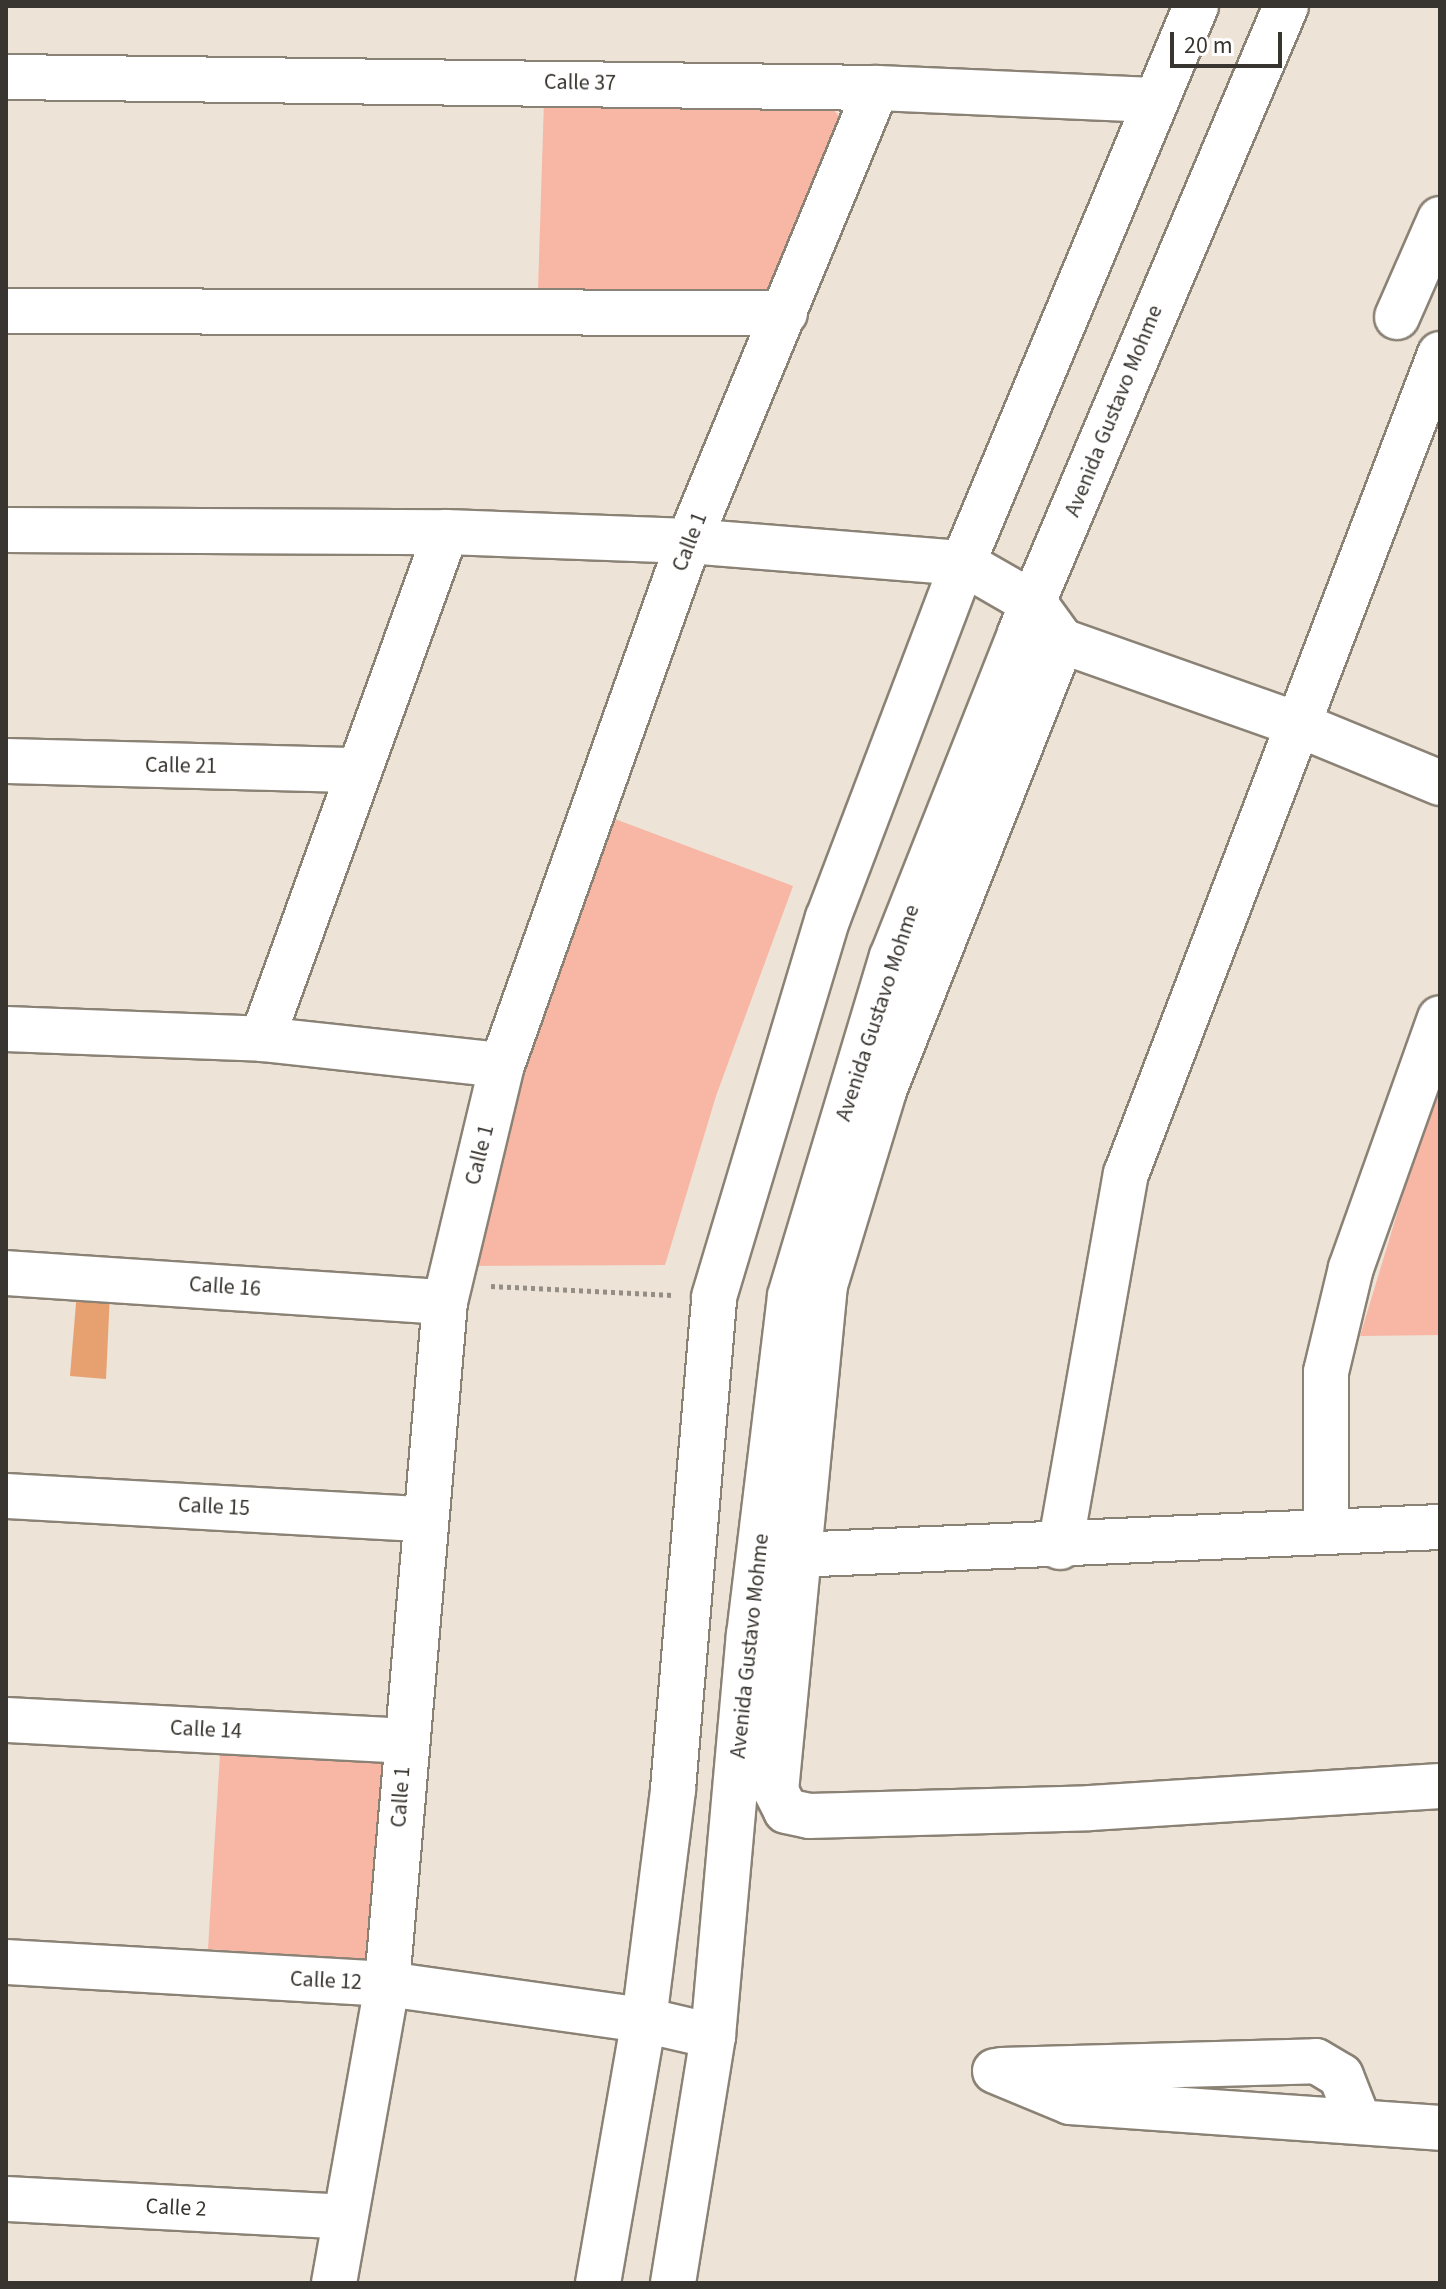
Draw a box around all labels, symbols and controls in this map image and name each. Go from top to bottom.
scale bar [1174,16,1286,66]
text: 20 m [1184,28,1233,63]
street label: Calle 37 [544,69,616,97]
street label: Avenida Gustavo Mohme [1059,301,1169,521]
street label: Calle 1 [667,509,713,575]
street label: Calle 21 [145,752,217,780]
street label: Avenida Gustavo Mohme [831,901,925,1125]
street label: Calle 1 [460,1122,500,1188]
street label: Calle 16 [188,1271,262,1303]
street label: Calle 15 [177,1492,251,1522]
street label: Avenida Gustavo Mohme [725,1532,775,1760]
street label: Calle 14 [169,1715,243,1745]
street label: Calle 1 [386,1766,416,1828]
street label: Calle 12 [289,1966,363,1996]
street label: Calle 2 [145,2193,207,2223]

